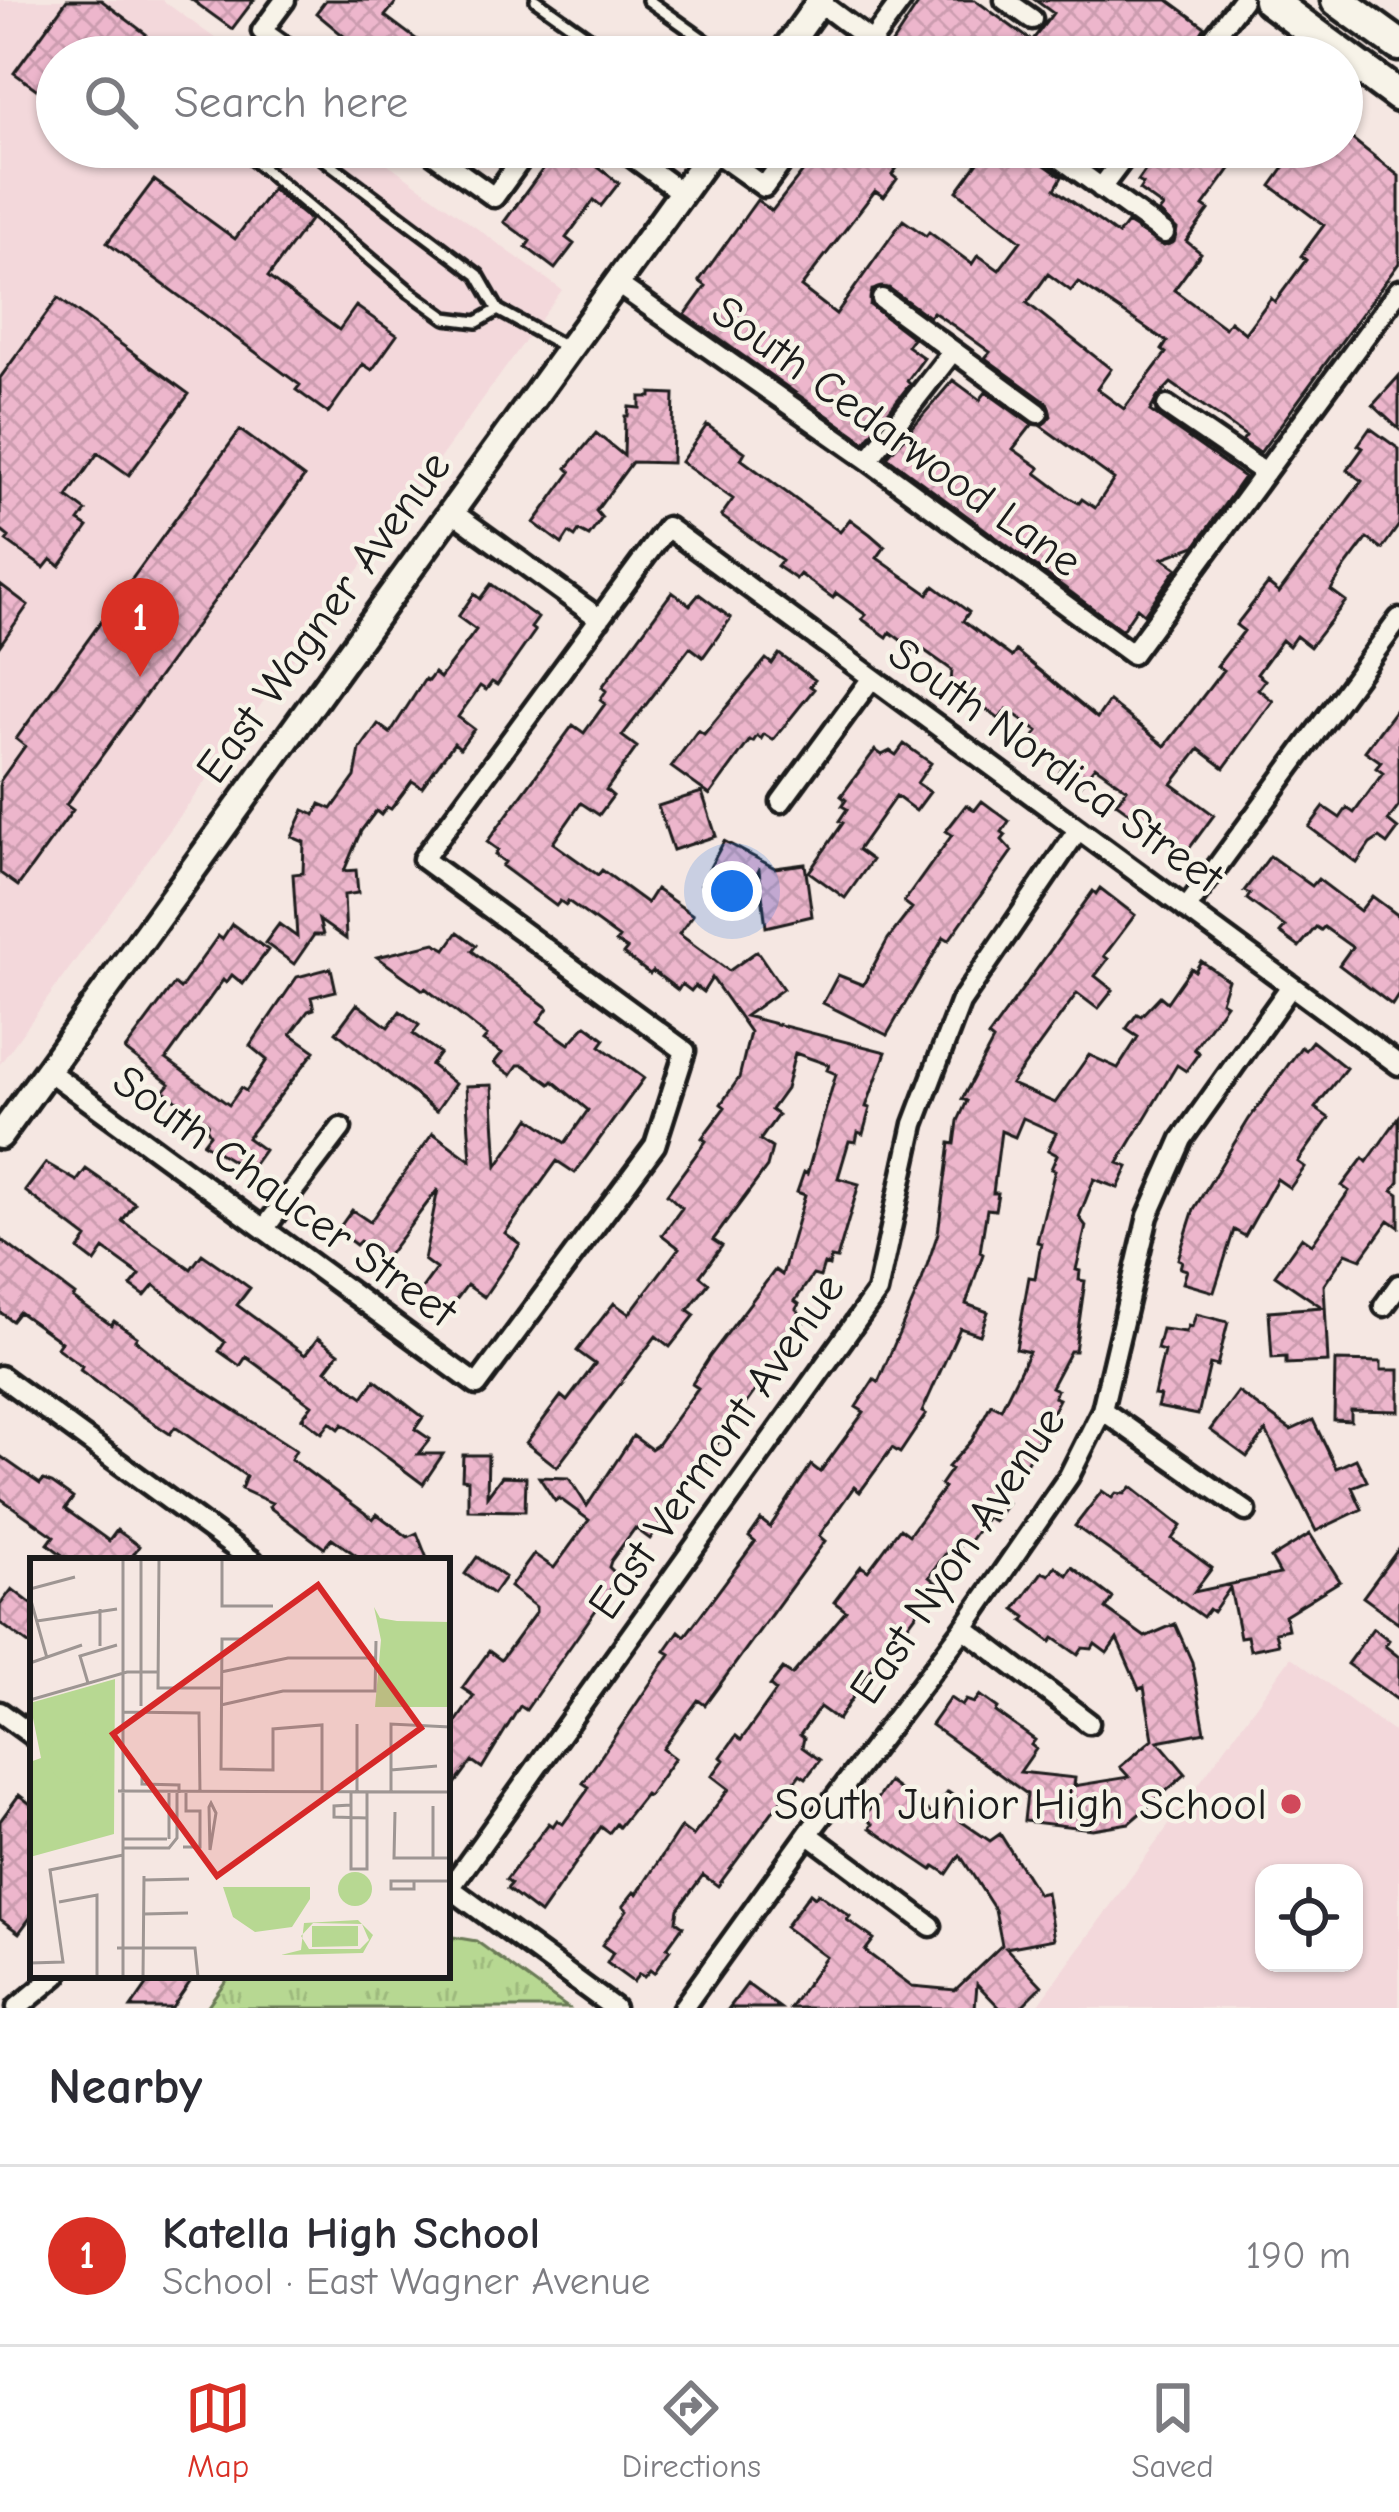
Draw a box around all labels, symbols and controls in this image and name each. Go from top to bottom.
search box [36,36,1363,168]
icon: search [78,69,144,135]
text: Search here [174,76,408,128]
street label: South Cedarwood Lane [702,285,1092,587]
street label: East Wagner Avenue [185,441,461,793]
pin: 1 [101,578,179,677]
street label: South Nordica Street [879,626,1234,904]
your location [702,861,762,921]
street label: South Chaucer Street [103,1054,468,1339]
street label: East Vermont Avenue [577,1263,855,1629]
street label: East Nyon Avenue [838,1397,1076,1713]
inset map [30,1558,450,1978]
place label: South Junior High School [774,1778,1267,1830]
marker: South Junior High School [1278,1791,1304,1817]
map controls [1255,1864,1363,1972]
button: locate [1255,1864,1363,1972]
text: Nearby [48,2057,202,2116]
text: Katella High School [162,2207,540,2259]
text: 1 [79,2233,95,2278]
text: 190 m [1246,2233,1351,2278]
text: School · East Wagner Avenue [162,2259,650,2304]
tab: Map [185,2375,251,2485]
tab: Directions [622,2375,761,2485]
tab: Saved [1131,2375,1214,2485]

